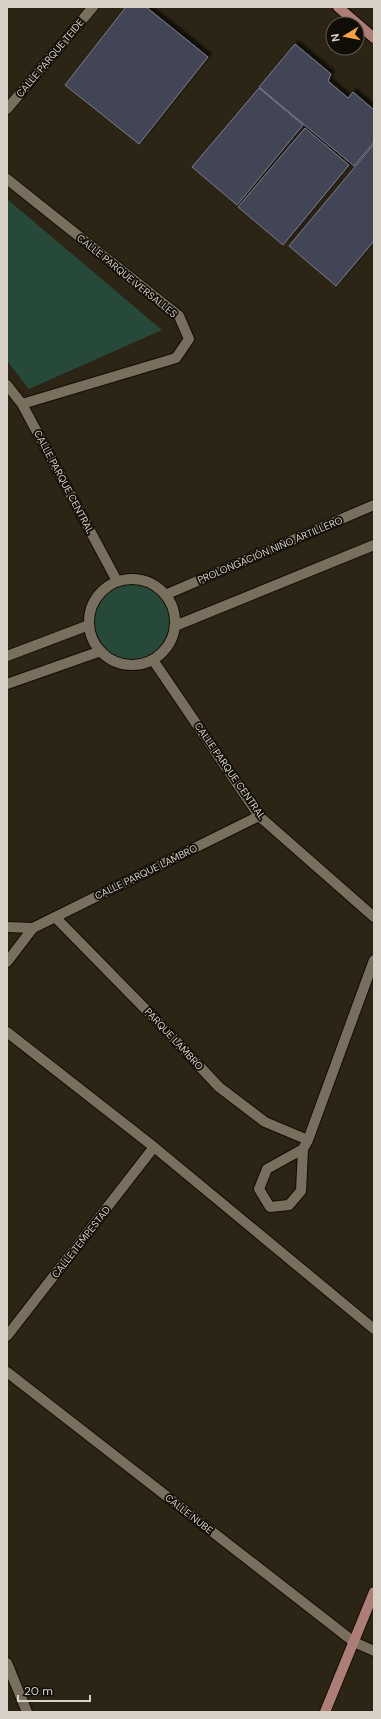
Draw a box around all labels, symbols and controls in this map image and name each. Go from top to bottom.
street label: CALLE PARQUE TEIDE [13,16,87,100]
north arrow [325,16,365,56]
text: N [328,33,343,43]
street label: CALLE PARQUE VERSALLES [74,232,180,321]
street label: CALLE PARQUE CENTRAL [31,428,97,536]
street label: PROLONGACIÓN NIÑO ARTILLERO [195,513,345,587]
street label: CALLE PARQUE CENTRAL [191,720,269,822]
street label: CALLE PARQUE LAMBRO [93,841,200,903]
street label: PARQUE LAMBRO [142,1005,206,1073]
street label: CALLE TEMPESTAD [49,1203,113,1281]
street label: CALLE NUBE [162,1491,216,1537]
scale bar [18,1677,90,1703]
text: 20 m [24,1683,53,1699]

